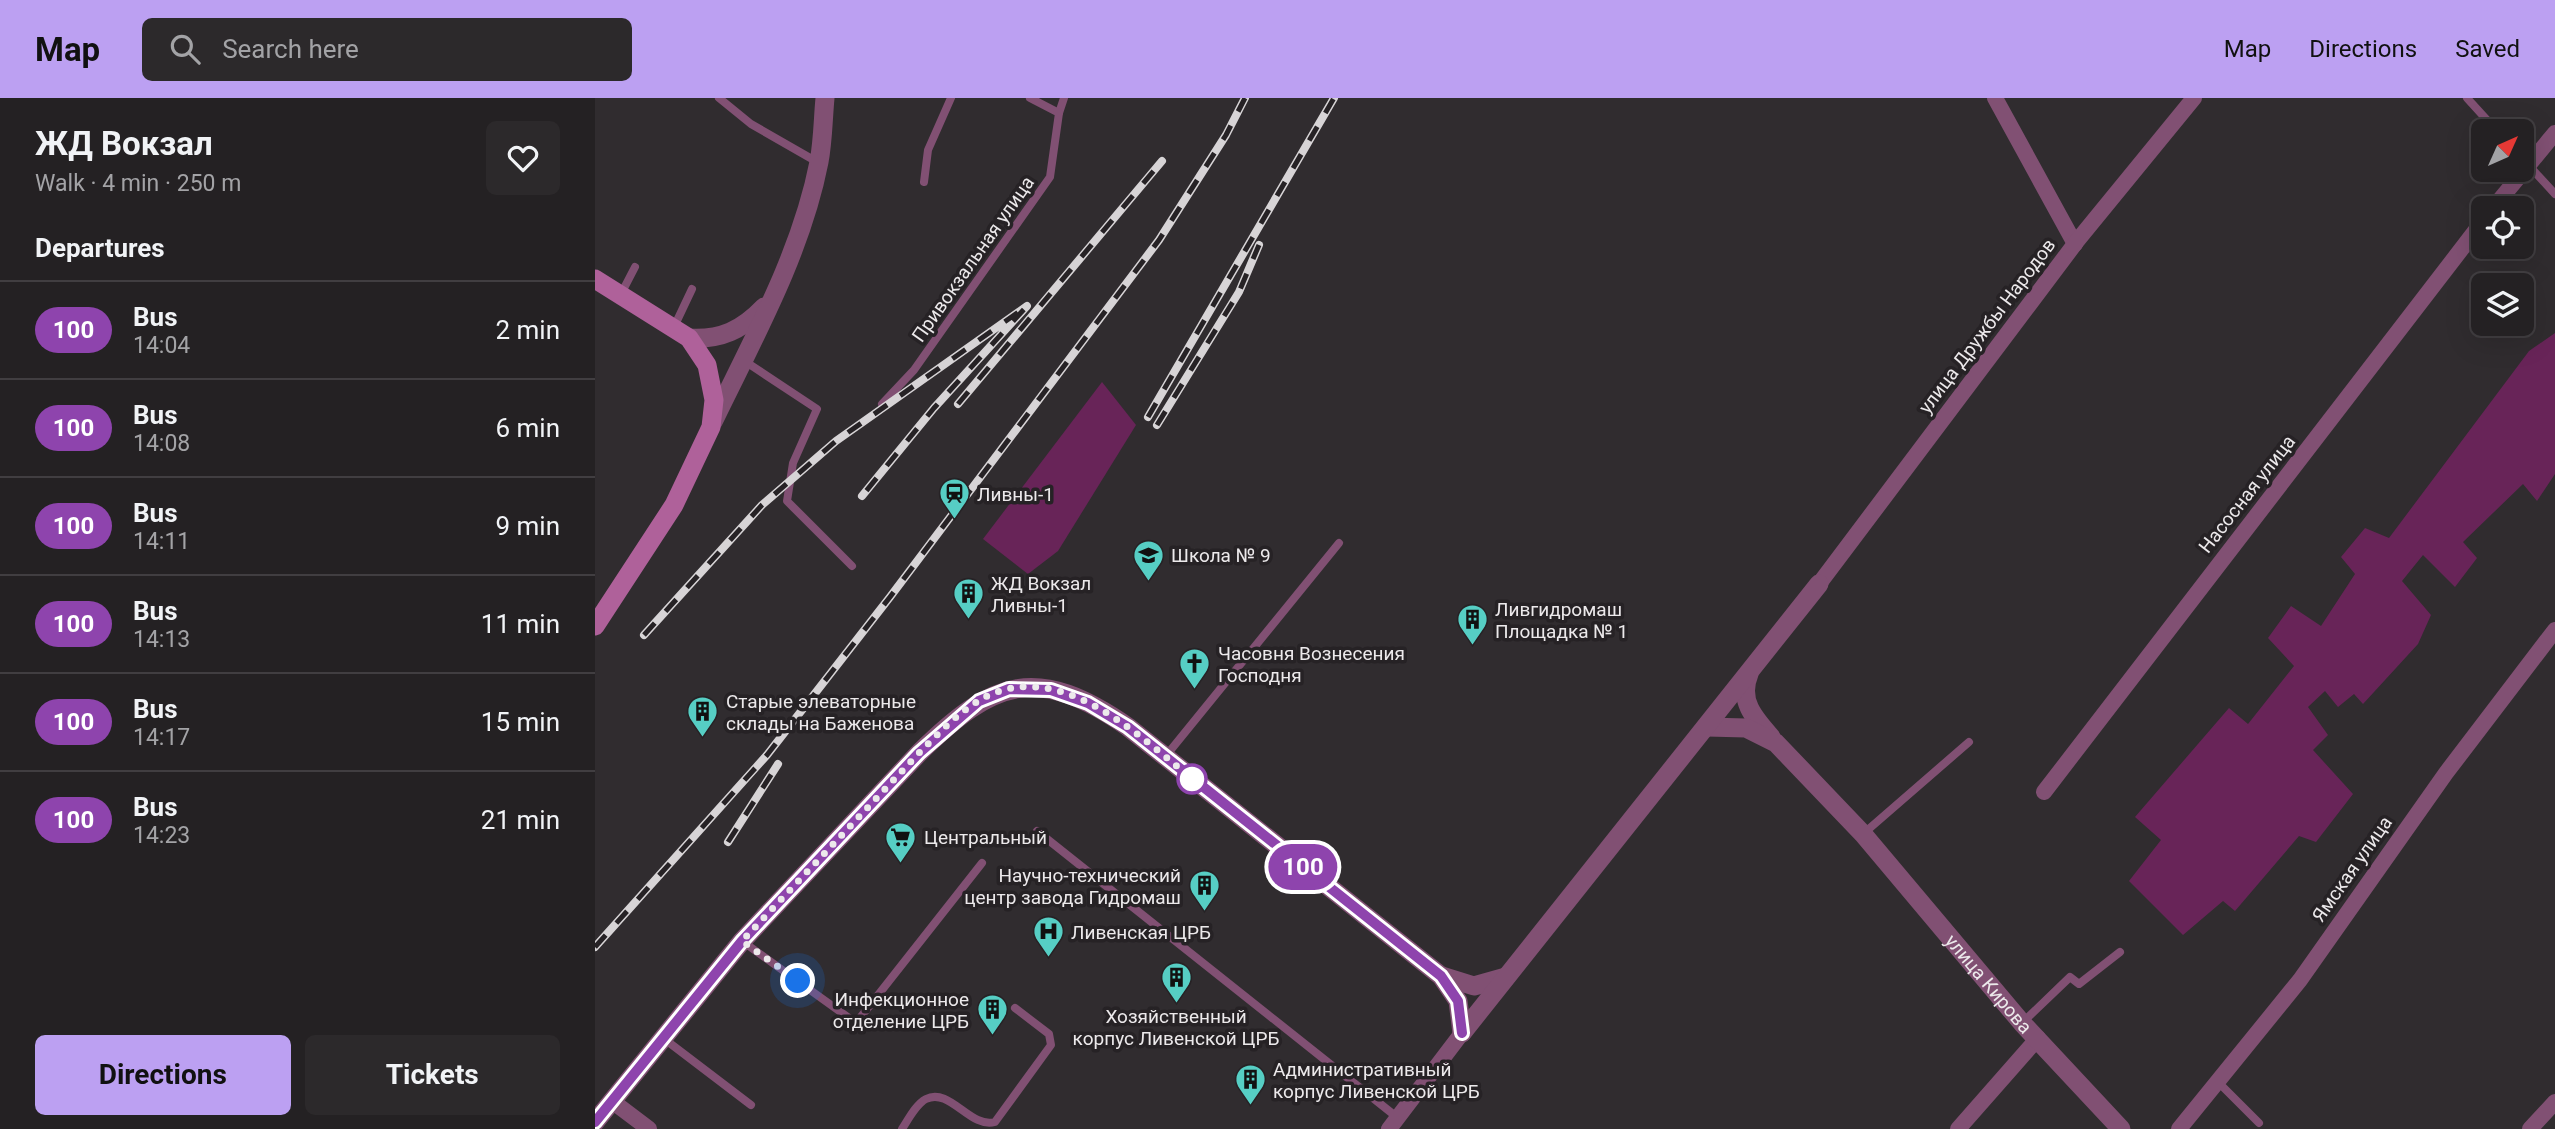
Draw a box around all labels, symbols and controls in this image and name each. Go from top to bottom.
search box [142,18,632,81]
text: Map [35,30,100,69]
icon: search [166,30,204,68]
text: Search here [222,34,359,64]
text: Map [2224,35,2271,63]
text: Directions [2309,35,2417,63]
text: Saved [2455,35,2520,63]
north arrow [2471,119,2534,182]
map controls [2471,119,2534,336]
button: heart [486,121,560,195]
text: ЖД Вокзал [35,124,213,163]
text: Walk · 4 min · 250 m [35,170,241,197]
street label: Привокзальная улица [907,172,1039,346]
button: locate [2471,196,2534,259]
text: Departures [35,233,165,263]
street label: улица Дружбы Народов [1914,234,2060,418]
button: layers [2471,273,2534,336]
text: Bus [133,302,178,332]
text: 2 min [495,315,560,345]
text: 100 [53,316,94,344]
text: 14:04 [133,332,190,359]
text: Bus [133,400,178,430]
text: 6 min [495,413,560,443]
text: 100 [53,414,94,442]
text: 14:08 [133,430,190,457]
street label: Насосная улица [2194,430,2300,558]
station icon: Ливны-1 [937,477,971,521]
place label: Ливны-1 [977,483,1054,506]
text: Bus [133,498,178,528]
text: 9 min [495,511,560,541]
text: 100 [53,512,94,540]
text: 14:11 [133,528,190,555]
school or university icon: Школа № 9 [1131,538,1165,582]
place label: Школа № 9 [1171,544,1271,567]
place label: ЖД Вокзал Ливны-1 [991,572,1091,617]
building icon: ЖД Вокзал Ливны-1 [951,577,985,621]
text: Bus [133,596,178,626]
place label: Ливгидромаш Площадка № 1 [1495,598,1628,643]
building icon: Ливгидромаш Площадка № 1 [1455,603,1489,647]
text: 11 min [481,609,560,639]
text: 100 [53,610,94,638]
text: 14:13 [133,626,190,653]
place label: Часовня Вознесения Господня [1218,642,1405,687]
church icon: Часовня Вознесения Господня [1178,647,1212,691]
place label: Старые элеваторные склады на Баженова [726,690,916,735]
text: Bus [133,694,178,724]
building icon: Старые элеваторные склады на Баженова [686,695,720,739]
text: 15 min [481,707,560,737]
text: 100 [53,708,94,736]
text: 14:17 [133,724,190,751]
unlabelled marker [1177,764,1207,794]
text: Bus [133,792,178,822]
text: 21 min [481,805,560,835]
text: 100 [53,806,94,834]
street label: Ямская улица [2307,812,2397,926]
supermarket icon: Центральный [884,820,918,864]
text: 14:23 [133,822,190,849]
place label: Центральный [924,826,1047,849]
line badge: 100 [1263,844,1343,890]
text: 100 [1282,853,1324,881]
place label: Научно-технический центр завода Гидромаш [964,864,1181,909]
building icon: Научно-технический центр завода Гидромаш [1187,869,1221,913]
hospital icon: Ливенская ЦРБ [1031,915,1065,959]
place label: Ливенская ЦРБ [1071,921,1211,944]
street label: улица Кирова [1941,929,2037,1038]
building icon: Хозяйственный корпус Ливенской ЦРБ [1159,960,1193,1004]
your location [780,963,815,998]
place label: Инфекционное отделение ЦРБ [833,988,969,1033]
building icon: Инфекционное отделение ЦРБ [975,993,1009,1037]
place label: Хозяйственный корпус Ливенской ЦРБ [1073,1005,1279,1050]
button: Directions [35,1035,291,1115]
button: Tickets [305,1035,560,1115]
place label: Административный корпус Ливенской ЦРБ [1273,1058,1480,1103]
building icon: Административный корпус Ливенской ЦРБ [1233,1063,1267,1107]

